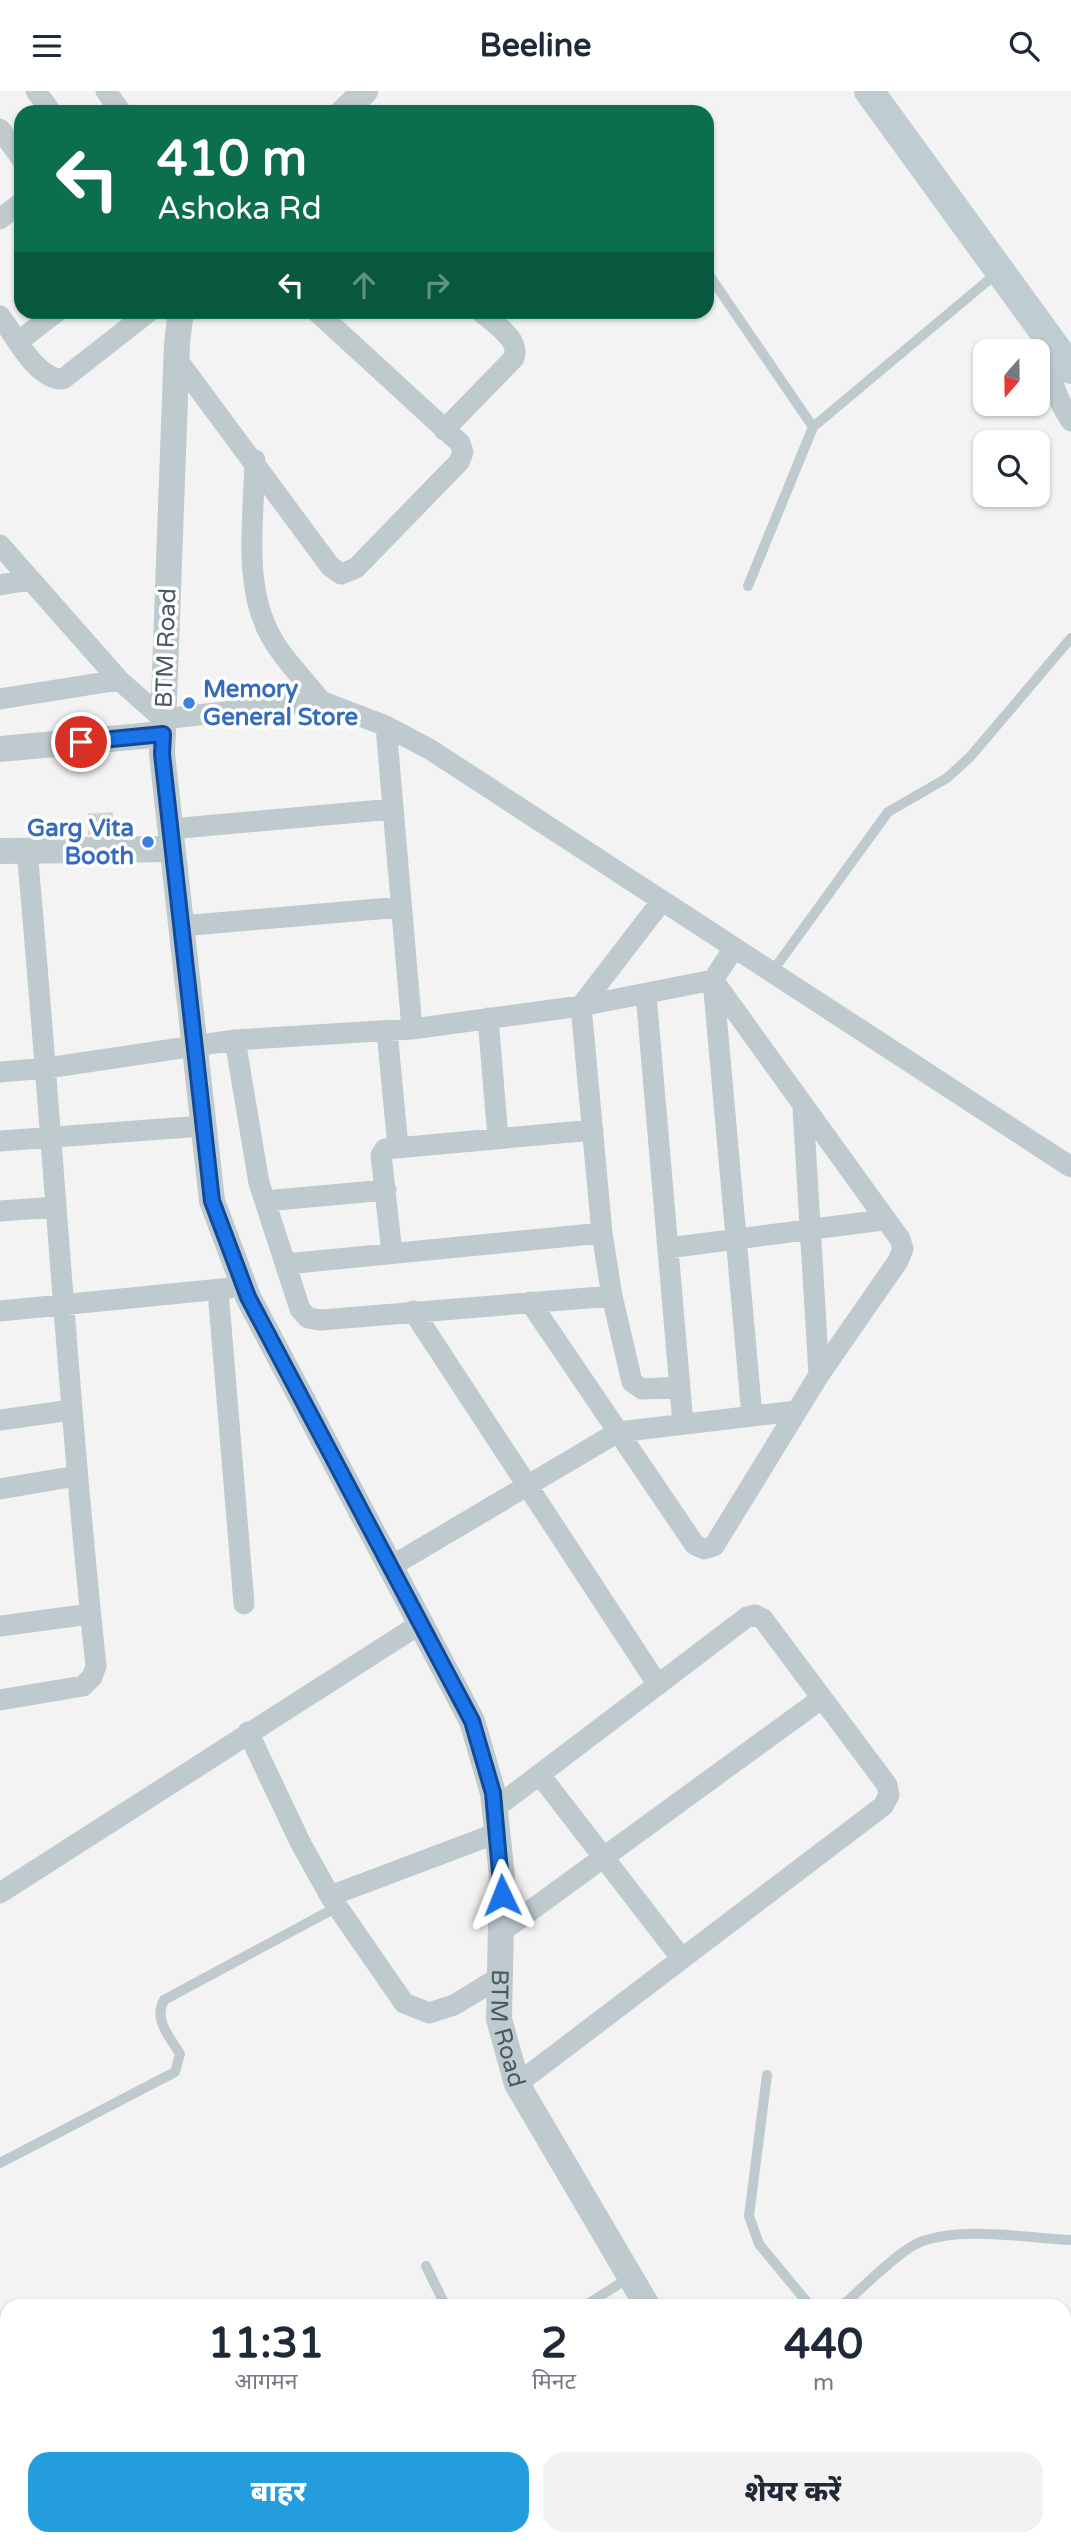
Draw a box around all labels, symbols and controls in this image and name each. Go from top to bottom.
icon: menu [28,27,66,65]
text: Beeline [480,27,591,65]
icon: search [1005,27,1043,65]
text: 410 m [157,130,307,189]
icon: left [42,133,133,224]
text: Ashoka Rd [157,190,322,228]
icon: left [272,266,310,304]
icon: ahead [345,266,383,304]
icon: right [418,266,456,304]
north arrow [973,339,1050,417]
map controls [973,339,1050,507]
button: search [973,430,1050,507]
street label: BTM Road [149,588,183,708]
place label: Memory General Store [203,675,359,732]
marker: Memory General Store [181,695,197,711]
pin [51,712,111,772]
icon: arrive [62,723,100,761]
place label: Garg Vita Booth [27,814,134,871]
marker: Garg Vita Booth [140,834,156,850]
position arrow [465,1858,539,1932]
street label: BTM Road [484,1969,532,2090]
text: 11:31 [208,2318,324,2369]
text: 2 [541,2318,567,2369]
text: 440 [784,2319,863,2370]
text: आगमन [235,2368,298,2396]
text: मिनट [532,2368,576,2396]
text: m [813,2369,834,2397]
button: बाहर [28,2452,529,2532]
button: शेयर करें [543,2452,1043,2532]

